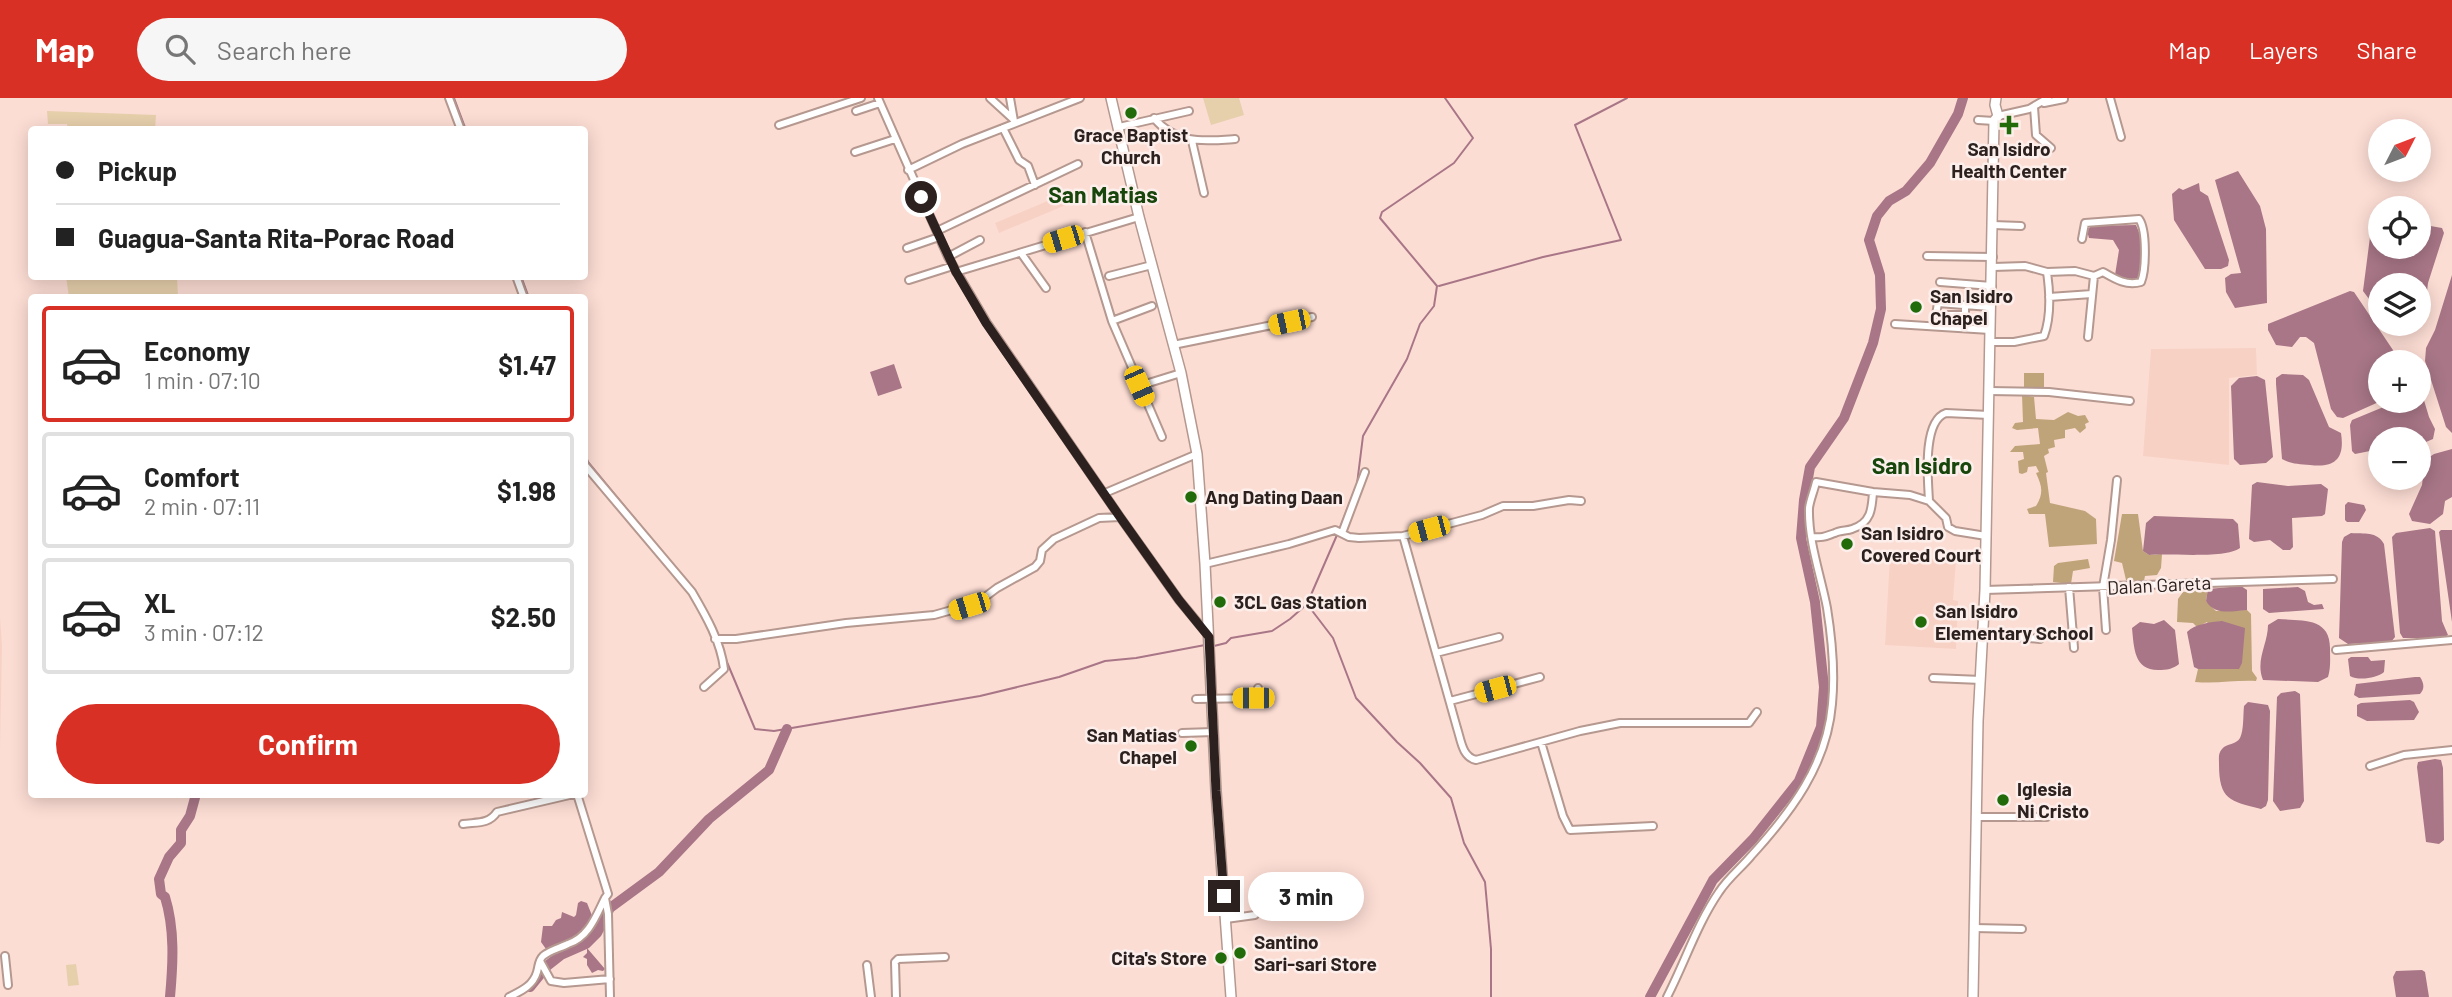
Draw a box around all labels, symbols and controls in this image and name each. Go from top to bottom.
search box [137,18,627,81]
text: Map [35,29,95,69]
icon: search [161,30,199,68]
text: Search here [217,34,352,65]
text: Map [2168,35,2211,64]
text: Layers [2249,35,2318,64]
text: Share [2356,35,2417,64]
marker: Grace Baptist Church [1123,105,1139,121]
marker: San Isidro Health Center [1999,115,2019,135]
north arrow [2368,119,2431,182]
map controls [2368,119,2431,490]
place label: Grace Baptist Church [1074,123,1188,168]
place label: San Isidro Health Center [1951,137,2067,182]
text: Pickup [98,155,177,186]
district label: San Matias [1048,180,1158,208]
route start [905,181,937,213]
button: locate [2368,196,2431,259]
text: Guagua-Santa Rita-Porac Road [98,222,454,253]
car [1040,223,1087,255]
button: layers [2368,273,2431,336]
place label: San Isidro Chapel [1930,284,2013,329]
marker: San Isidro Chapel [1908,299,1924,315]
car [1267,307,1312,337]
icon: car [60,333,123,396]
text: Economy [144,335,250,366]
text: $1.47 [498,349,556,380]
button: + [2368,350,2431,413]
car [1121,363,1158,409]
text: 1 min · 07:10 [144,366,261,394]
button: − [2368,427,2431,490]
district label: San Isidro [1872,451,1972,479]
icon: car [60,459,123,522]
text: Comfort [144,461,240,492]
text: $1.98 [497,475,556,506]
place label: Ang Dating Daan [1205,485,1343,508]
marker: Ang Dating Daan [1183,489,1199,505]
text: 2 min · 07:11 [144,492,260,520]
car [1406,513,1453,545]
place label: San Isidro Covered Court [1861,521,1981,566]
marker: San Isidro Covered Court [1839,536,1855,552]
street label: Dalan Gareta [2106,570,2212,599]
icon: car [60,585,123,648]
text: XL [144,587,175,618]
car [946,590,993,622]
place label: 3CL Gas Station [1234,590,1367,613]
marker: 3CL Gas Station [1212,594,1228,610]
place label: San Isidro Elementary School [1935,599,2093,644]
text: $2.50 [491,601,556,632]
marker: San Isidro Elementary School [1913,614,1929,630]
text: 3 min · 07:12 [144,618,264,646]
car [1472,673,1519,705]
car [1233,688,1275,709]
button: Confirm [56,704,560,784]
place label: San Matias Chapel [1087,723,1177,768]
marker: San Matias Chapel [1183,738,1199,754]
place label: Iglesia Ni Cristo [2017,777,2089,822]
marker: Iglesia Ni Cristo [1995,792,2011,808]
callout: 3 min [1248,872,1364,920]
route end [1208,880,1240,912]
text: 3 min [1279,882,1333,910]
place label: Santino Sari-sari Store [1254,930,1377,975]
marker: Santino Sari-sari Store [1232,945,1248,961]
place label: Cita's Store [1111,946,1207,969]
marker: Cita's Store [1213,950,1229,966]

